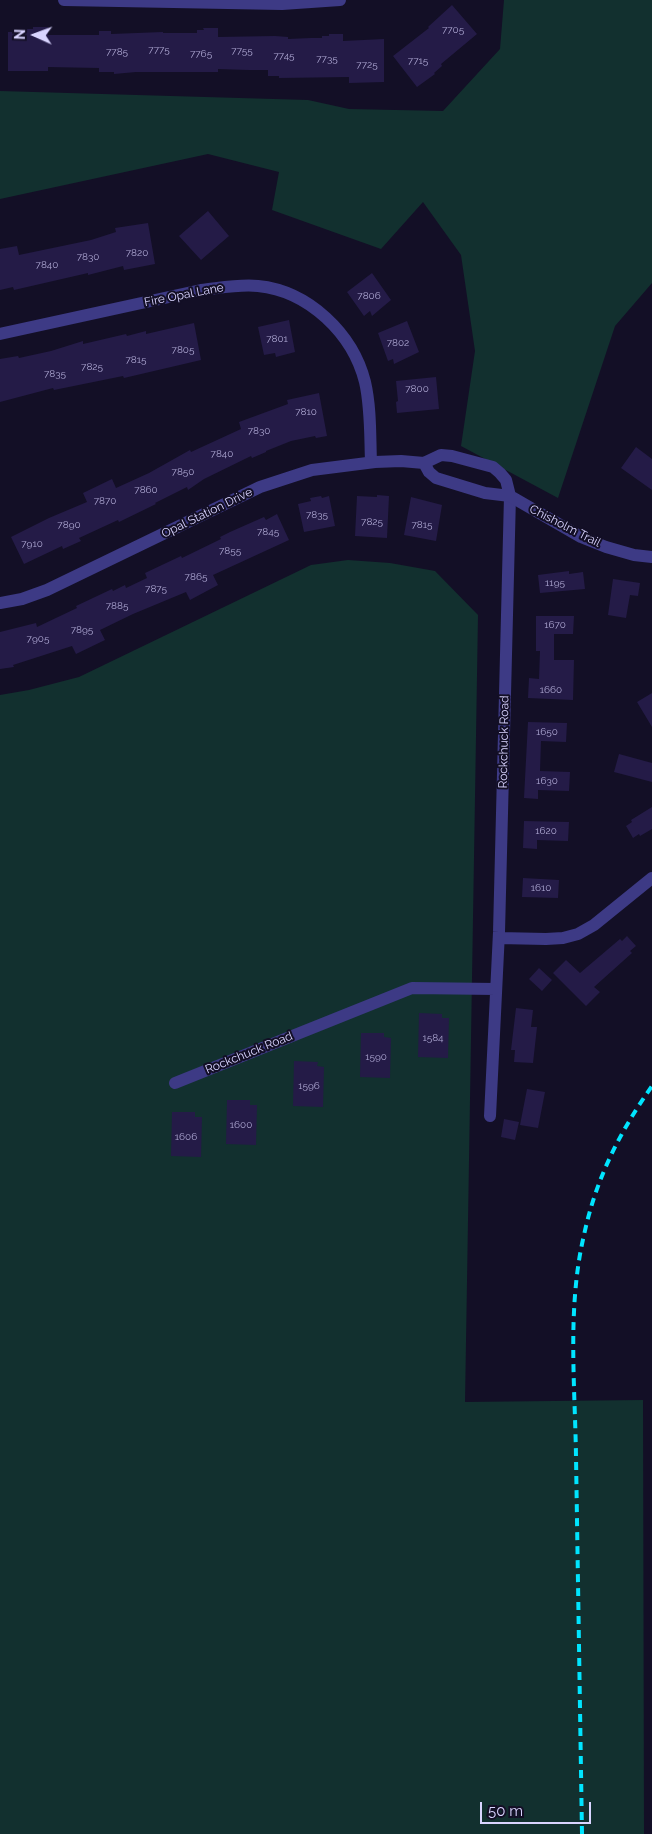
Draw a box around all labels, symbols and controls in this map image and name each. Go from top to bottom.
north arrow [10,10,60,60]
house number: 7705 [442,24,464,36]
text: N [12,29,28,40]
house number: 7775 [148,44,170,56]
house number: 7755 [231,45,253,57]
house number: 7785 [106,46,128,58]
house number: 7765 [190,48,212,60]
house number: 7745 [273,50,295,62]
house number: 7735 [316,53,338,65]
house number: 7715 [408,55,428,67]
house number: 7725 [356,59,378,71]
house number: 7820 [126,247,148,259]
house number: 7830 [77,251,99,263]
house number: 7840 [36,259,58,271]
street label: Fire Opal Lane [143,280,225,310]
house number: 7806 [357,290,381,302]
house number: 7801 [266,333,288,345]
house number: 7802 [387,337,409,349]
house number: 7805 [172,344,194,356]
house number: 7815 [125,354,147,366]
house number: 7825 [81,361,103,373]
house number: 7835 [44,368,66,380]
house number: 7800 [405,383,429,395]
house number: 7810 [295,406,317,418]
house number: 7830 [248,425,270,437]
house number: 7840 [211,448,233,460]
house number: 7850 [172,466,194,478]
house number: 7860 [134,484,158,496]
street label: Opal Station Drive [159,485,255,541]
house number: 7870 [94,495,116,507]
street label: Chisholm Trail [527,502,603,550]
house number: 7835 [306,509,328,521]
house number: 7825 [361,516,383,528]
house number: 7890 [57,519,81,531]
house number: 7815 [411,519,433,531]
house number: 7845 [257,526,279,538]
house number: 7910 [21,538,43,550]
house number: 7855 [219,545,241,557]
house number: 7865 [185,571,207,583]
house number: 1195 [545,577,565,589]
house number: 7875 [145,583,167,595]
house number: 7885 [106,600,128,612]
house number: 1670 [544,619,566,631]
house number: 7895 [71,624,93,636]
house number: 7905 [27,633,49,645]
house number: 1660 [540,684,562,696]
street label: Rockchuck Road [496,695,512,789]
house number: 1650 [536,726,558,738]
house number: 1630 [536,775,558,787]
house number: 1620 [535,825,557,837]
house number: 1610 [531,882,551,894]
street label: Rockchuck Road [203,1029,295,1077]
house number: 1584 [422,1032,444,1044]
house number: 1590 [365,1051,387,1063]
house number: 1596 [298,1080,320,1092]
house number: 1600 [230,1119,252,1131]
house number: 1606 [175,1131,197,1143]
scale bar [482,1792,593,1824]
text: 50 m [488,1802,523,1820]

